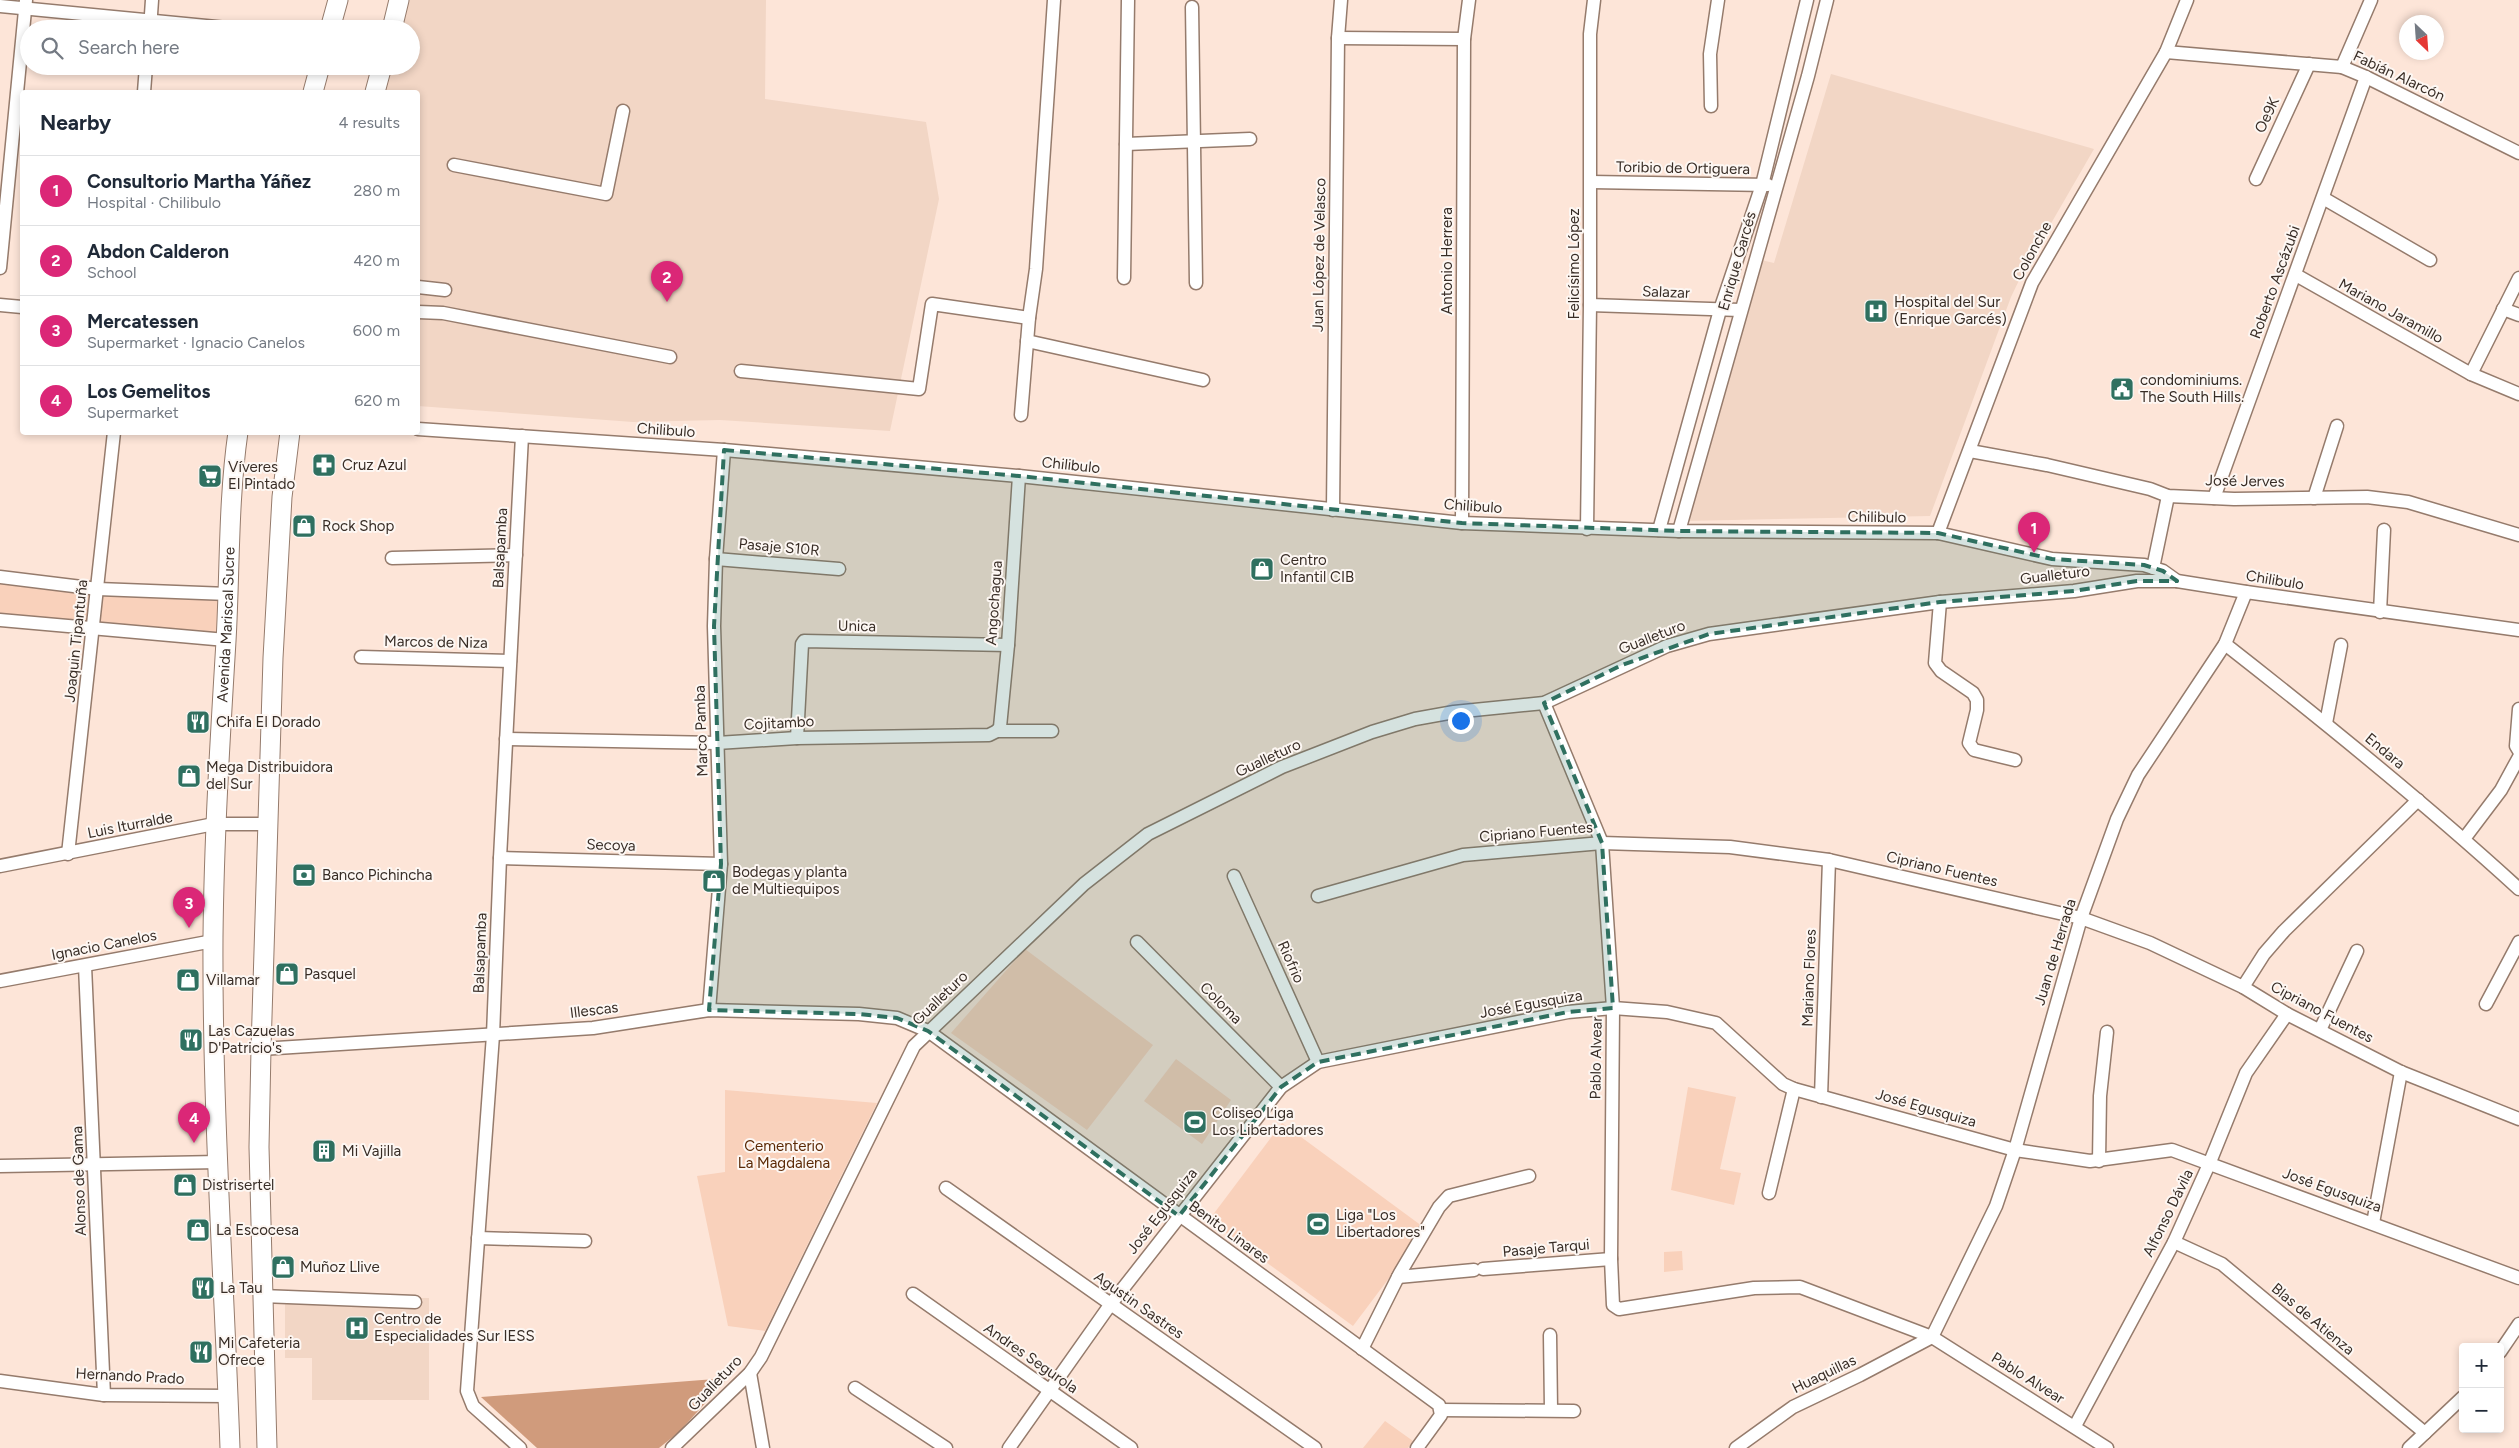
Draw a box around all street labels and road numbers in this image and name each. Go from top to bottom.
street label: Fabián Alarcón [2350,47,2448,105]
street label: Oe9K [2251,93,2283,136]
street label: Toribio de Ortiguera [1616,158,1750,178]
street label: Juan López de Velasco [1309,178,1329,332]
street label: Antonio Herrera [1438,207,1456,315]
street label: Felicísimo López [1565,208,1583,320]
street label: Enrique Garcés [1714,209,1760,313]
street label: Colonche [2008,218,2056,284]
street label: Roberto Ascázubi [2246,223,2304,341]
street label: Mariano Jaramillo [2335,275,2447,347]
street label: Salazar [1642,282,1690,302]
street label: Chilibulo [636,419,696,441]
street label: Chilibulo [1041,453,1101,477]
street label: José Jerves [2205,471,2285,491]
street label: Chilibulo [1443,495,1503,517]
street label: Balsapamba [489,507,511,589]
street label: Chilibulo [1848,507,1907,527]
street label: Pasaje S10R [738,534,820,560]
street label: Avenida Mariscal Sucre [213,547,238,703]
street label: Angochagua [982,560,1006,646]
street label: Gualleturo [2019,562,2091,588]
street label: Chilibulo [2245,567,2306,594]
street label: Joaquin Tipantuña [61,579,91,703]
street label: Gualleturo [1616,616,1688,658]
street label: Unica [838,617,876,635]
street label: Marcos de Niza [384,632,488,652]
street label: Marco Pamba [690,685,712,777]
street label: Cojitambo [743,712,815,734]
street label: Endara [2361,729,2409,773]
street label: Gualleturo [1232,735,1304,781]
street label: Luis Iturralde [86,808,174,842]
street label: Cipriano Fuentes [1478,818,1594,846]
street label: Secoya [586,835,636,855]
street label: Cipriano Fuentes [1884,847,2000,891]
street label: Juan de Herrada [2030,897,2080,1007]
street label: Balsapamba [470,912,490,994]
street label: Ignacio Canelos [50,926,158,964]
street label: Mariano Flores [1798,929,1820,1027]
street label: Riofrio [1274,938,1308,986]
street label: Gualleturo [909,967,972,1029]
street label: Cipriano Fuentes [2268,977,2377,1047]
street label: Coloma [1196,978,1246,1028]
street label: José Egusquiza [1478,986,1584,1022]
street label: Illescas [569,998,619,1022]
street label: Pablo Alvear [1586,1017,1606,1099]
street label: José Egusquiza [1874,1085,1978,1131]
street label: Alonso de Gama [68,1126,90,1236]
street label: José Egusquiza [2280,1164,2384,1216]
street label: José Egusquiza [1123,1165,1201,1257]
street label: Alfonso Dávila [2139,1166,2197,1260]
street label: Benito Linares [1185,1197,1273,1267]
street label: Pasaje Tarqui [1502,1235,1590,1261]
street label: Agustin Sastres [1091,1267,1187,1343]
street label: Blas de Atienza [2268,1279,2358,1359]
street label: Andres Segurola [981,1319,1081,1397]
street label: Pablo Alvear [1988,1348,2068,1408]
street label: Gualleturo [684,1351,746,1414]
street label: Huaquillas [1789,1351,1859,1397]
street label: Hernando Prado [75,1364,185,1388]

